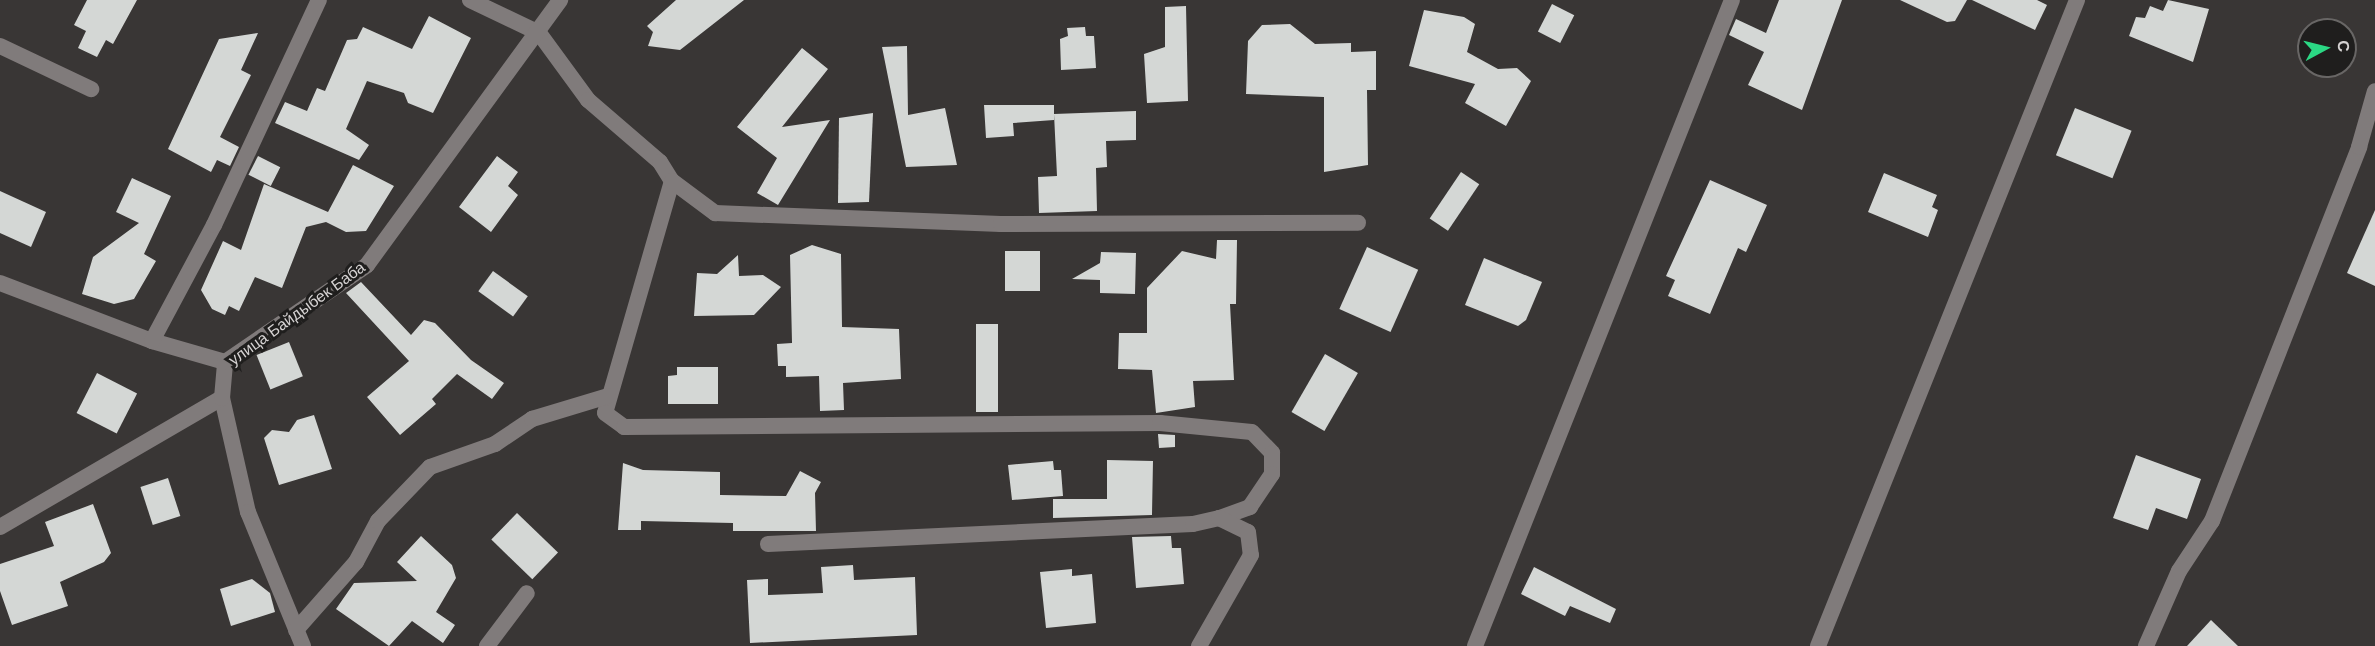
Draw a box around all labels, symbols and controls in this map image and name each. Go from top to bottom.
north arrow [2297,18,2357,78]
text: С [2334,39,2353,53]
street label: улица Байдыбек Баба [225,258,369,370]

